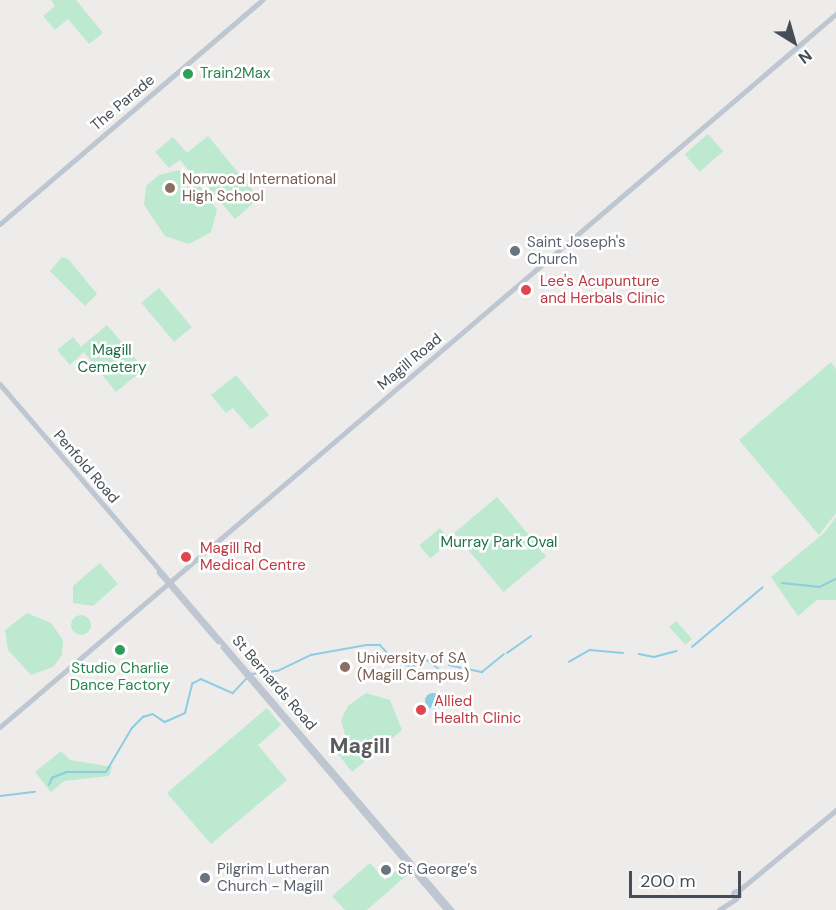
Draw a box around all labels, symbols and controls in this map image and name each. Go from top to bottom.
north arrow [764,12,824,72]
text: N [794,45,816,69]
place label: Train2Max [200,65,270,83]
marker: Train2Max [181,67,195,81]
street label: The Parade [87,71,159,135]
place label: Norwood International High School [182,170,336,205]
marker: Norwood International High School [163,181,177,195]
place label: Saint Joseph's Church [527,233,626,268]
marker: Saint Joseph's Church [508,244,522,258]
place label: Lee's Acupunture and Herbals Clinic [540,272,665,307]
marker: Lee's Acupunture and Herbals Clinic [517,281,535,299]
street label: Magill Road [374,330,446,394]
park label: Magill Cemetery [78,341,146,376]
street label: Penfold Road [49,427,123,507]
park label: Murray Park Oval [441,534,557,552]
place label: Magill Rd Medical Centre [200,539,306,574]
marker: Magill Rd Medical Centre [177,548,195,566]
street label: St Bernards Road [228,632,320,734]
marker: Studio Charlie Dance Factory [113,643,127,657]
place label: University of SA (Magill Campus) [357,649,469,684]
place label: Studio Charlie Dance Factory [70,659,170,694]
marker: University of SA (Magill Campus) [338,660,352,674]
place label: Allied Health Clinic [434,692,521,727]
marker: Allied Health Clinic [412,701,430,719]
district label: Magill [330,733,390,759]
scale bar [632,859,744,897]
place label: Pilgrim Lutheran Church - Magill [217,860,329,895]
place label: St George’s [398,861,477,879]
marker: St George’s [379,863,393,877]
text: 200 m [640,869,696,893]
marker: Pilgrim Lutheran Church - Magill [198,871,212,885]

